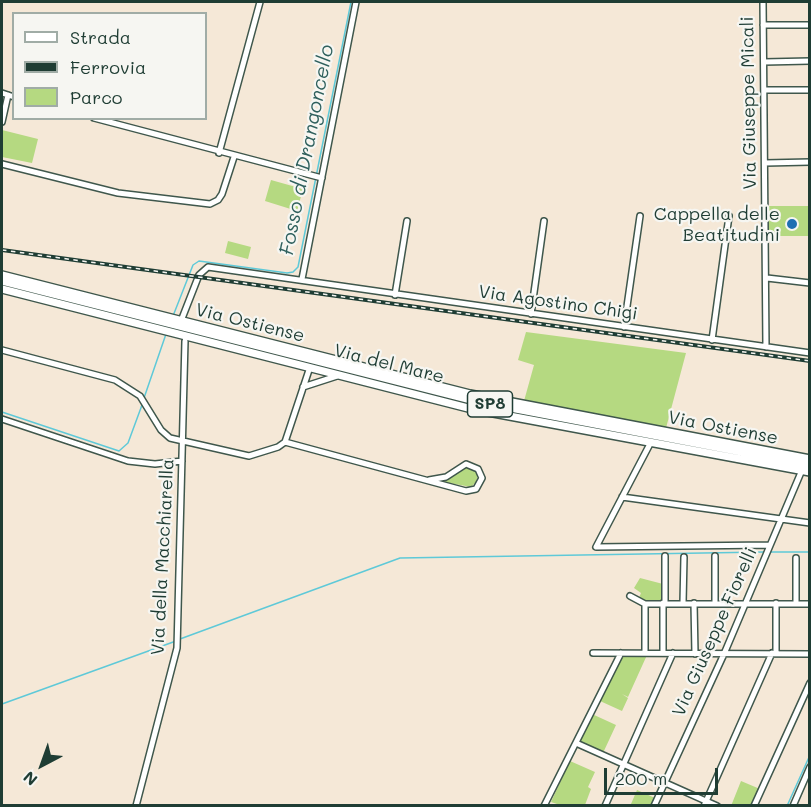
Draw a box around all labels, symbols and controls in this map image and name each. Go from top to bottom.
legend [12,12,207,120]
street label: Via Giuseppe Micali [737,16,761,190]
text: Strada [70,25,131,49]
water label: Fosso di Drangoncello [275,43,339,257]
text: Ferrovia [70,55,146,79]
text: Parco [70,85,123,109]
place label: Cappella delle Beatitudini [654,203,780,246]
marker: Cappella delle Beatitudini [785,217,799,231]
street label: Via Agostino Chigi [477,281,639,325]
street label: Via Ostiense [193,299,307,347]
street label: Via del Mare [332,340,446,388]
road number: SP8 [468,391,512,417]
street label: Via Ostiense [666,407,780,449]
street label: Via della Macchiarella [147,458,179,656]
street label: Via Giuseppe Fiorelli [668,544,762,720]
north arrow [12,735,72,795]
scale bar [607,756,721,794]
text: 200 m [615,766,667,790]
text: N [18,767,41,791]

